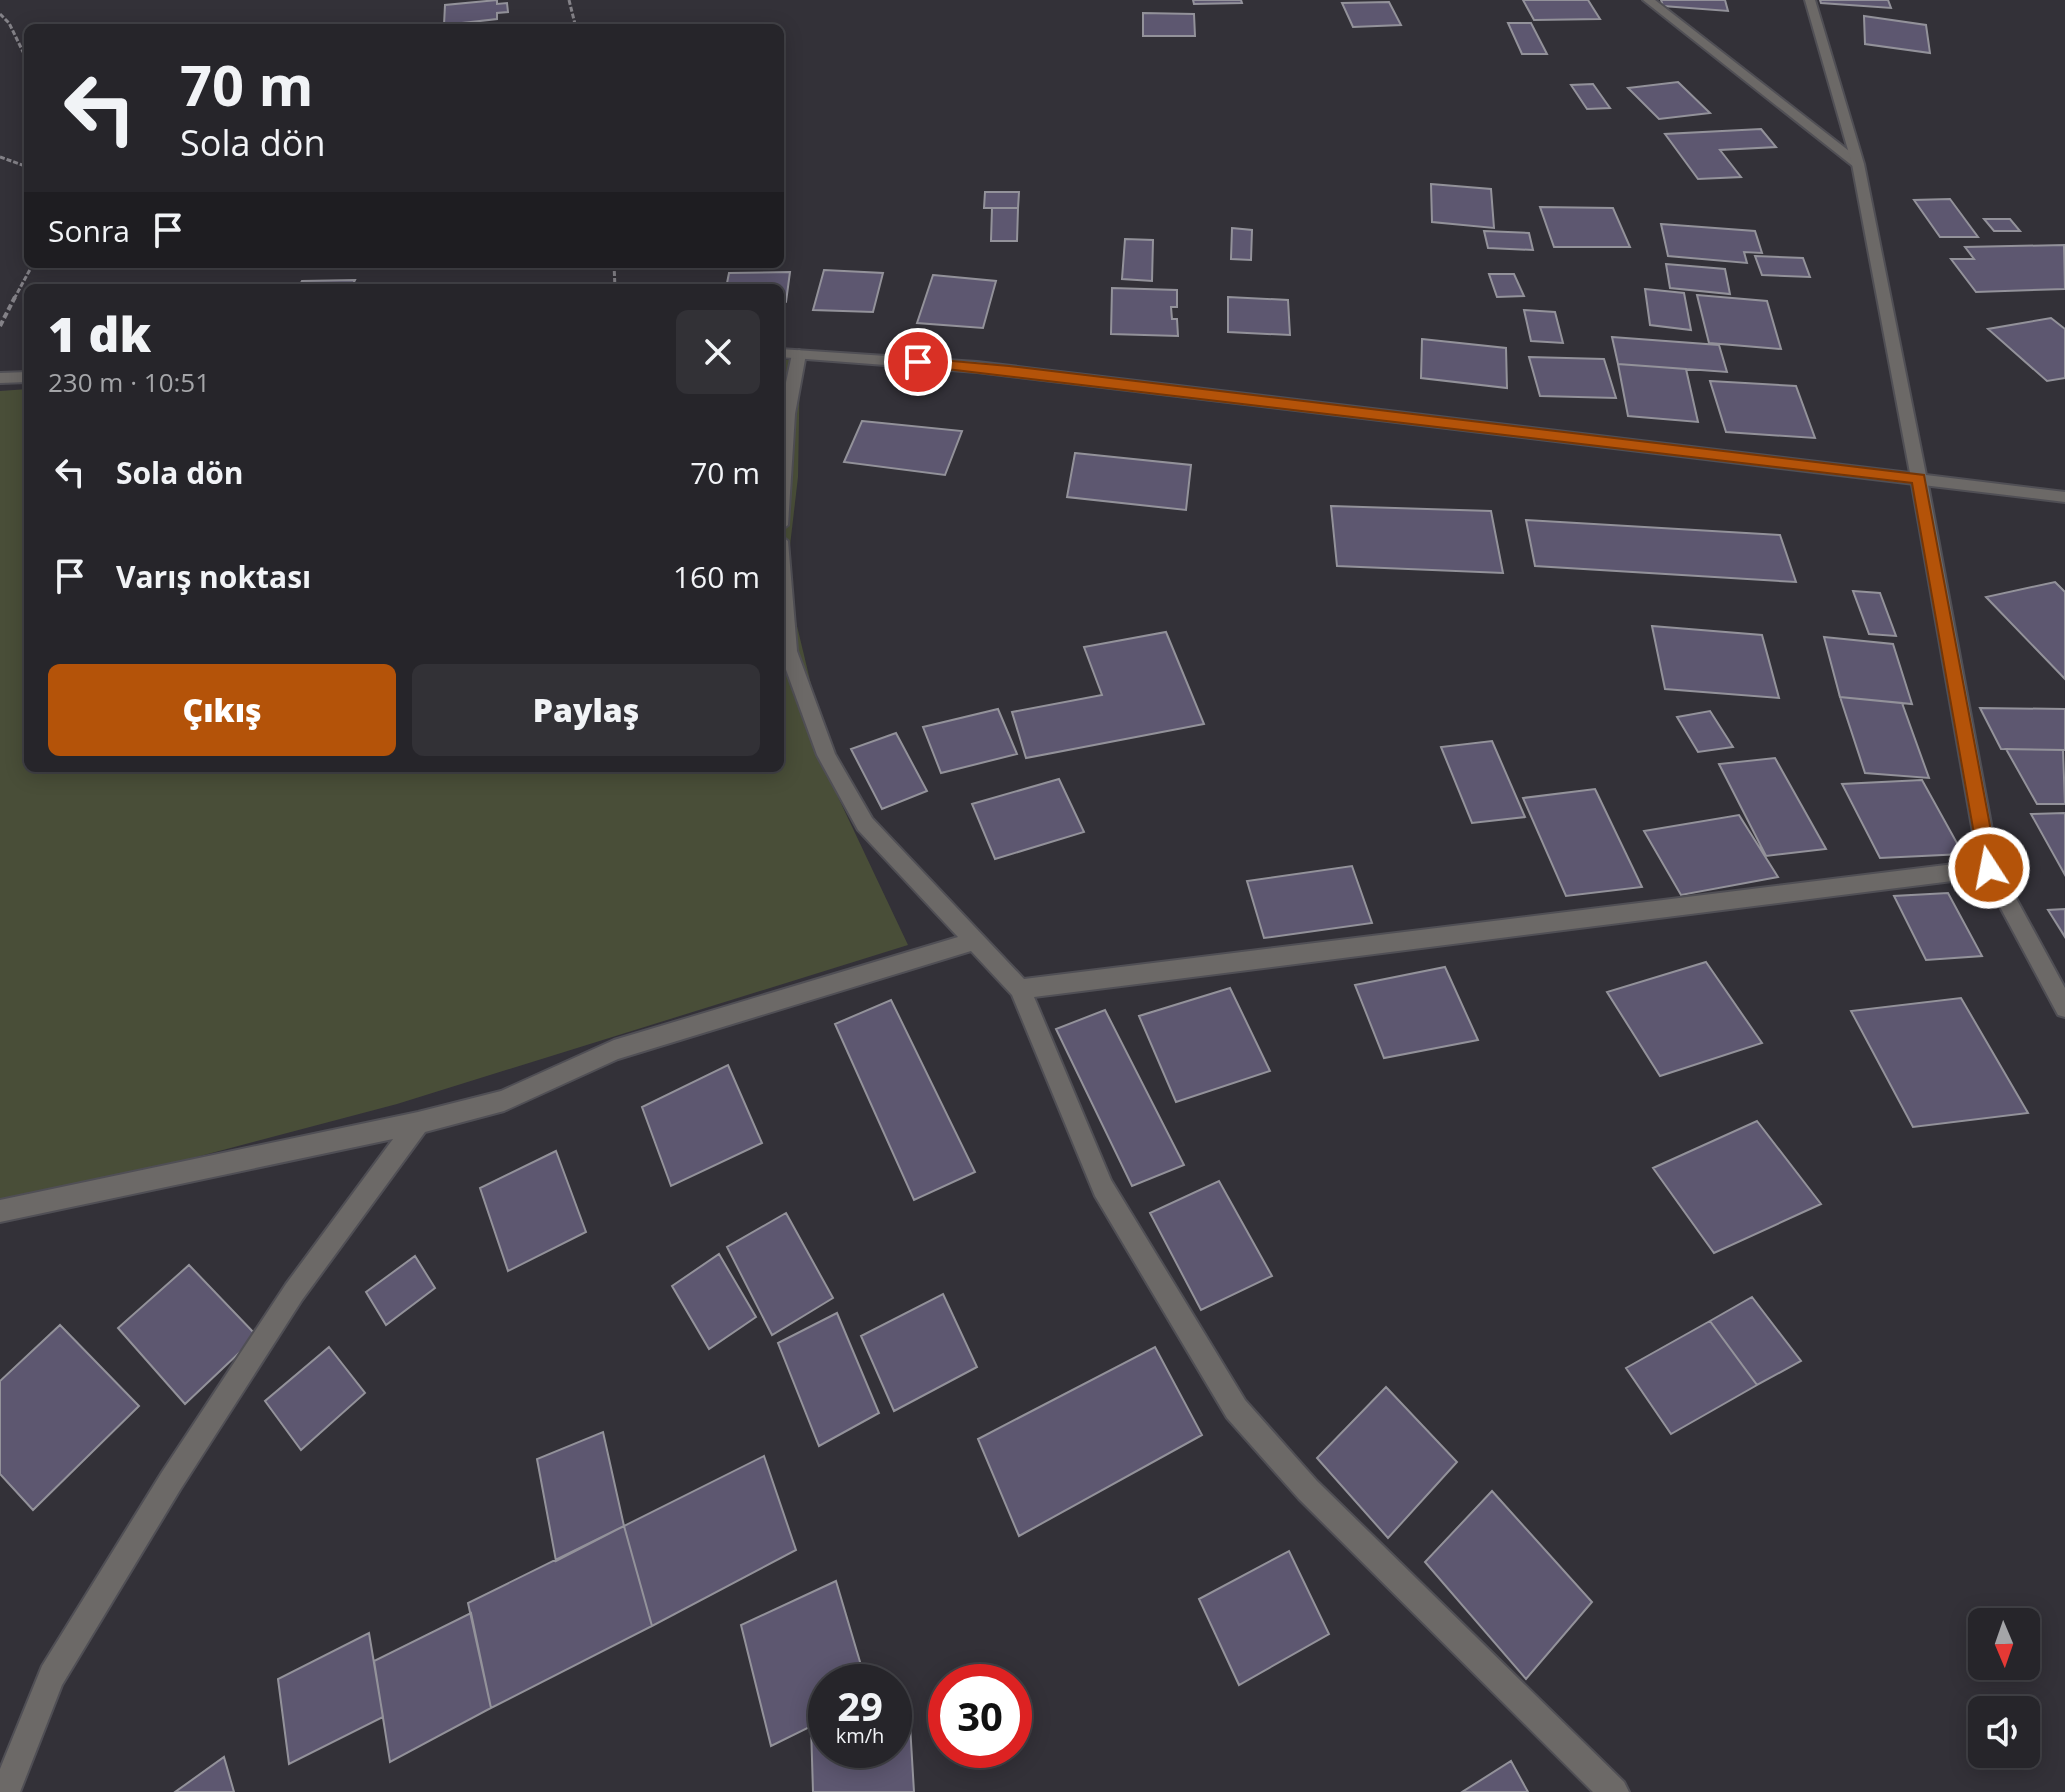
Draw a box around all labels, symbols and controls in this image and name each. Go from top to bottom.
text: 70 m [180,46,314,122]
icon: left [48,56,152,160]
text: Sola dön [180,118,326,167]
icon: arrive [146,208,190,252]
text: Sonra [48,210,130,251]
text: 1 dk [48,301,151,366]
button: close [676,310,760,394]
pin [884,328,952,396]
icon: arrive [896,340,940,384]
text: 230 m · 10:51 [48,364,210,400]
icon: left [48,450,92,494]
text: Sola dön [116,452,243,493]
text: 70 m [690,452,760,493]
icon: arrive [48,554,92,598]
text: Varış noktası [116,556,311,597]
text: 160 m [673,556,760,597]
button: Çıkış [48,664,396,756]
button: Paylaş [412,664,760,756]
position arrow [1947,826,2031,910]
north arrow [1968,1608,2040,1680]
map controls [1968,1608,2040,1768]
speed limit sign: 30 [928,1664,1032,1768]
text: 29 [837,1678,883,1733]
button: sound [1968,1696,2040,1768]
text: km/h [836,1722,884,1749]

